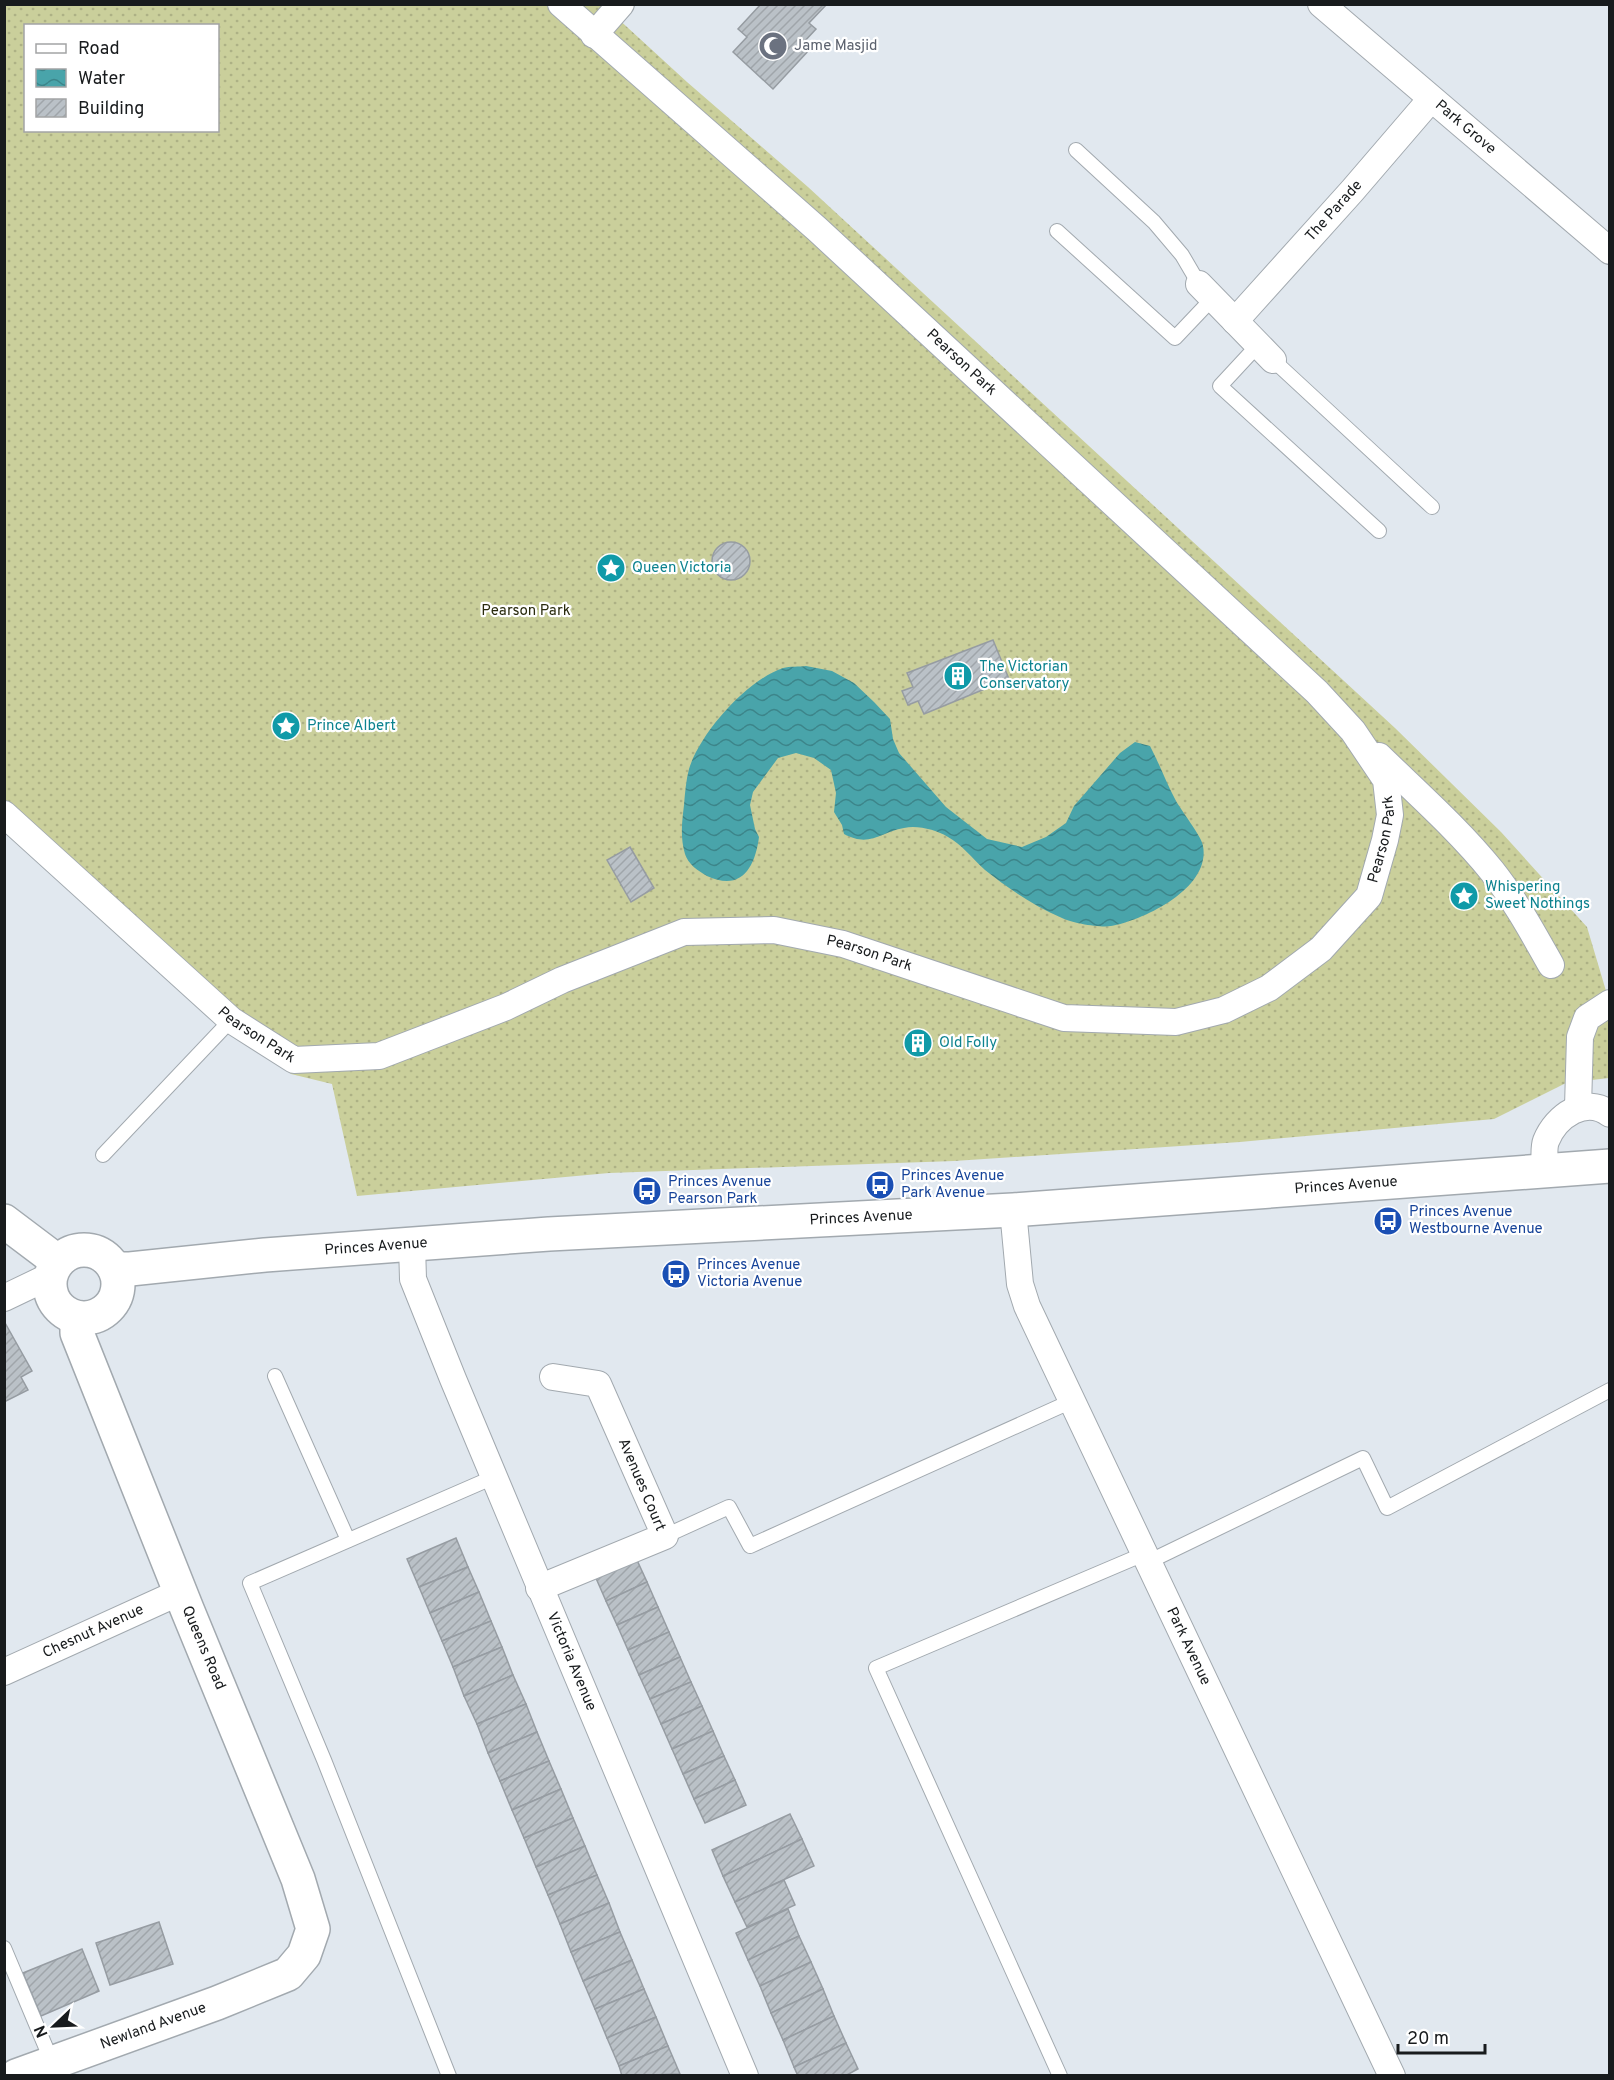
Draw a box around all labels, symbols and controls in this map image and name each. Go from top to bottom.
legend [24,24,219,132]
mosque icon: Jame Masjid [757,30,789,62]
place label: Jame Masjid [794,37,877,56]
text: Road [78,38,120,61]
text: Water [78,68,125,91]
street label: Park Grove [1431,96,1500,159]
text: Building [78,98,144,121]
street label: The Parade [1301,176,1367,246]
street label: Pearson Park [922,326,1000,400]
place icon: Queen Victoria [595,552,627,584]
place label: Queen Victoria [632,559,731,578]
park label: Pearson Park [481,602,571,621]
place label: The Victorian Conservatory [979,658,1069,694]
building icon: The Victorian Conservatory [942,660,974,692]
place icon: Prince Albert [270,710,302,742]
place label: Prince Albert [307,717,396,736]
street label: Pearson Park [1364,794,1400,885]
place label: Whispering Sweet Nothings [1485,878,1590,914]
place icon: Whispering Sweet Nothings [1448,880,1480,912]
street label: Pearson Park [825,931,915,976]
street label: Pearson Park [213,1003,299,1068]
building icon: Old Folly [902,1027,934,1059]
place label: Old Folly [939,1034,997,1053]
place label: Princes Avenue Park Avenue [901,1167,1004,1203]
bus stop icon: Princes Avenue Park Avenue [864,1169,896,1201]
street label: Princes Avenue [1294,1172,1398,1199]
place label: Princes Avenue Pearson Park [668,1173,771,1209]
bus stop icon: Princes Avenue Pearson Park [631,1175,663,1207]
place label: Princes Avenue Westbourne Avenue [1409,1203,1543,1239]
bus stop icon: Princes Avenue Westbourne Avenue [1372,1205,1404,1237]
street label: Princes Avenue [809,1206,913,1230]
street label: Princes Avenue [324,1234,428,1260]
place label: Princes Avenue Victoria Avenue [697,1256,802,1292]
bus stop icon: Princes Avenue Victoria Avenue [660,1258,692,1290]
street label: Avenues Court [613,1436,669,1534]
street label: Chesnut Avenue [40,1600,147,1663]
street label: Queens Road [177,1603,229,1693]
street label: Park Avenue [1162,1604,1215,1688]
street label: Victoria Avenue [542,1609,600,1714]
north arrow [24,1996,84,2056]
street label: Newland Avenue [98,1998,209,2054]
scale bar [1398,2017,1485,2055]
text: N [31,2022,53,2040]
text: 20 m [1407,2028,1449,2051]

